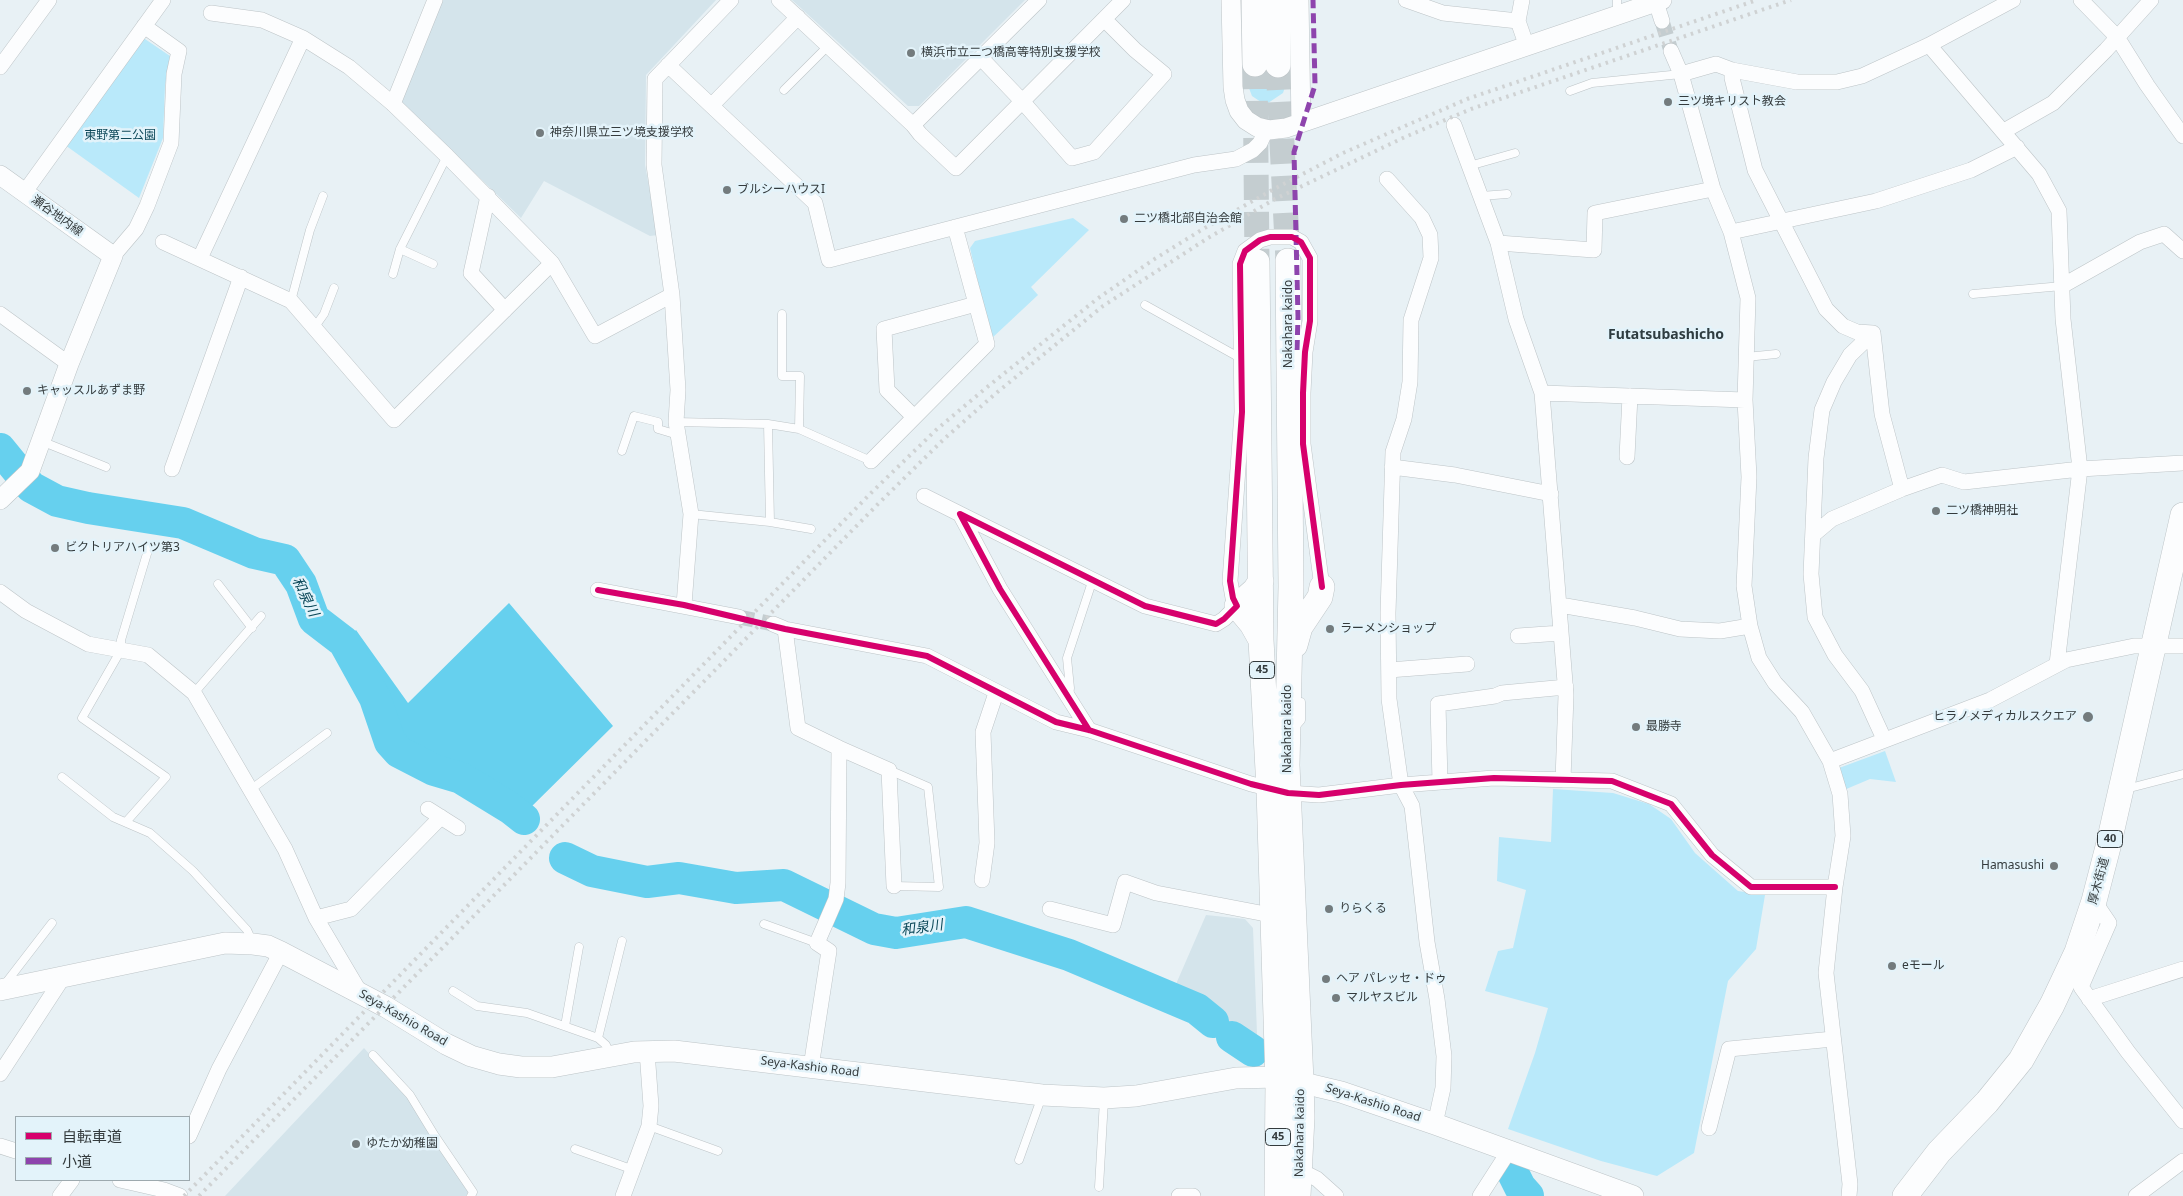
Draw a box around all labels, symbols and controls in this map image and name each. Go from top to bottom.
place label: 横浜市立二つ橋高等特別支援学校 [921,46,1101,60]
marker: 横浜市立二つ橋高等特別支援学校 [905,47,917,59]
place label: 三ツ境キリスト教会 [1678,95,1786,109]
marker: 三ツ境キリスト教会 [1662,96,1674,108]
place label: 神奈川県立三ツ境支援学校 [550,126,694,140]
marker: 神奈川県立三ツ境支援学校 [534,127,546,139]
park label: 東野第二公園 [84,129,156,143]
place label: ブルシーハウスI [737,183,825,197]
marker: ブルシーハウスI [721,184,733,196]
street label: 瀬谷地内線 [28,193,86,239]
place label: 二ツ橋北部自治会館 [1134,212,1242,226]
marker: 二ツ橋北部自治会館 [1118,213,1130,225]
street label: Nakahara kaido [1282,280,1296,368]
district label: Futatsubashicho [1608,327,1724,343]
place label: キャッスルあずま野 [37,384,145,398]
marker: キャッスルあずま野 [21,385,33,397]
place label: 二ツ橋神明社 [1946,504,2018,518]
marker: 二ツ橋神明社 [1930,505,1942,517]
place label: ビクトリアハイツ第3 [65,541,180,555]
marker: ビクトリアハイツ第3 [49,542,61,554]
water label: 和泉川 [288,574,322,620]
place label: ラーメンショップ [1340,622,1436,636]
marker: ラーメンショップ [1324,623,1336,635]
road number: 45 [1250,662,1274,678]
street label: Nakahara kaido [1281,685,1295,773]
place label: ヒラノメディカルスクエア [1933,710,2077,724]
marker: ヒラノメディカルスクエア [2081,710,2095,724]
place label: 最勝寺 [1646,720,1682,734]
marker: 最勝寺 [1630,721,1642,733]
road number: 40 [2098,831,2122,848]
street label: 厚木街道 [2086,856,2112,906]
place label: Hamasushi [1981,859,2044,873]
marker: Hamasushi [2048,860,2060,872]
place label: りらくる [1339,902,1387,916]
marker: りらくる [1323,903,1335,915]
water label: 和泉川 [900,917,944,939]
place label: eモール [1902,959,1945,973]
marker: eモール [1886,960,1898,972]
place label: ヘア パレッセ・ドゥ [1336,972,1447,986]
marker: ヘア パレッセ・ドゥ [1320,973,1332,985]
street label: Seya-Kashio Road [356,987,450,1049]
place label: マルヤスビル [1346,991,1418,1005]
marker: マルヤスビル [1330,992,1342,1004]
street label: Seya-Kashio Road [760,1054,860,1080]
street label: Seya-Kashio Road [1323,1081,1423,1125]
street label: Nakahara kaido [1292,1089,1308,1177]
legend [15,1116,190,1181]
text: 自転車道 [62,1126,122,1146]
road number: 45 [1266,1128,1290,1146]
place label: ゆたか幼稚園 [366,1137,438,1151]
marker: ゆたか幼稚園 [350,1138,362,1150]
text: 小道 [62,1151,92,1171]

